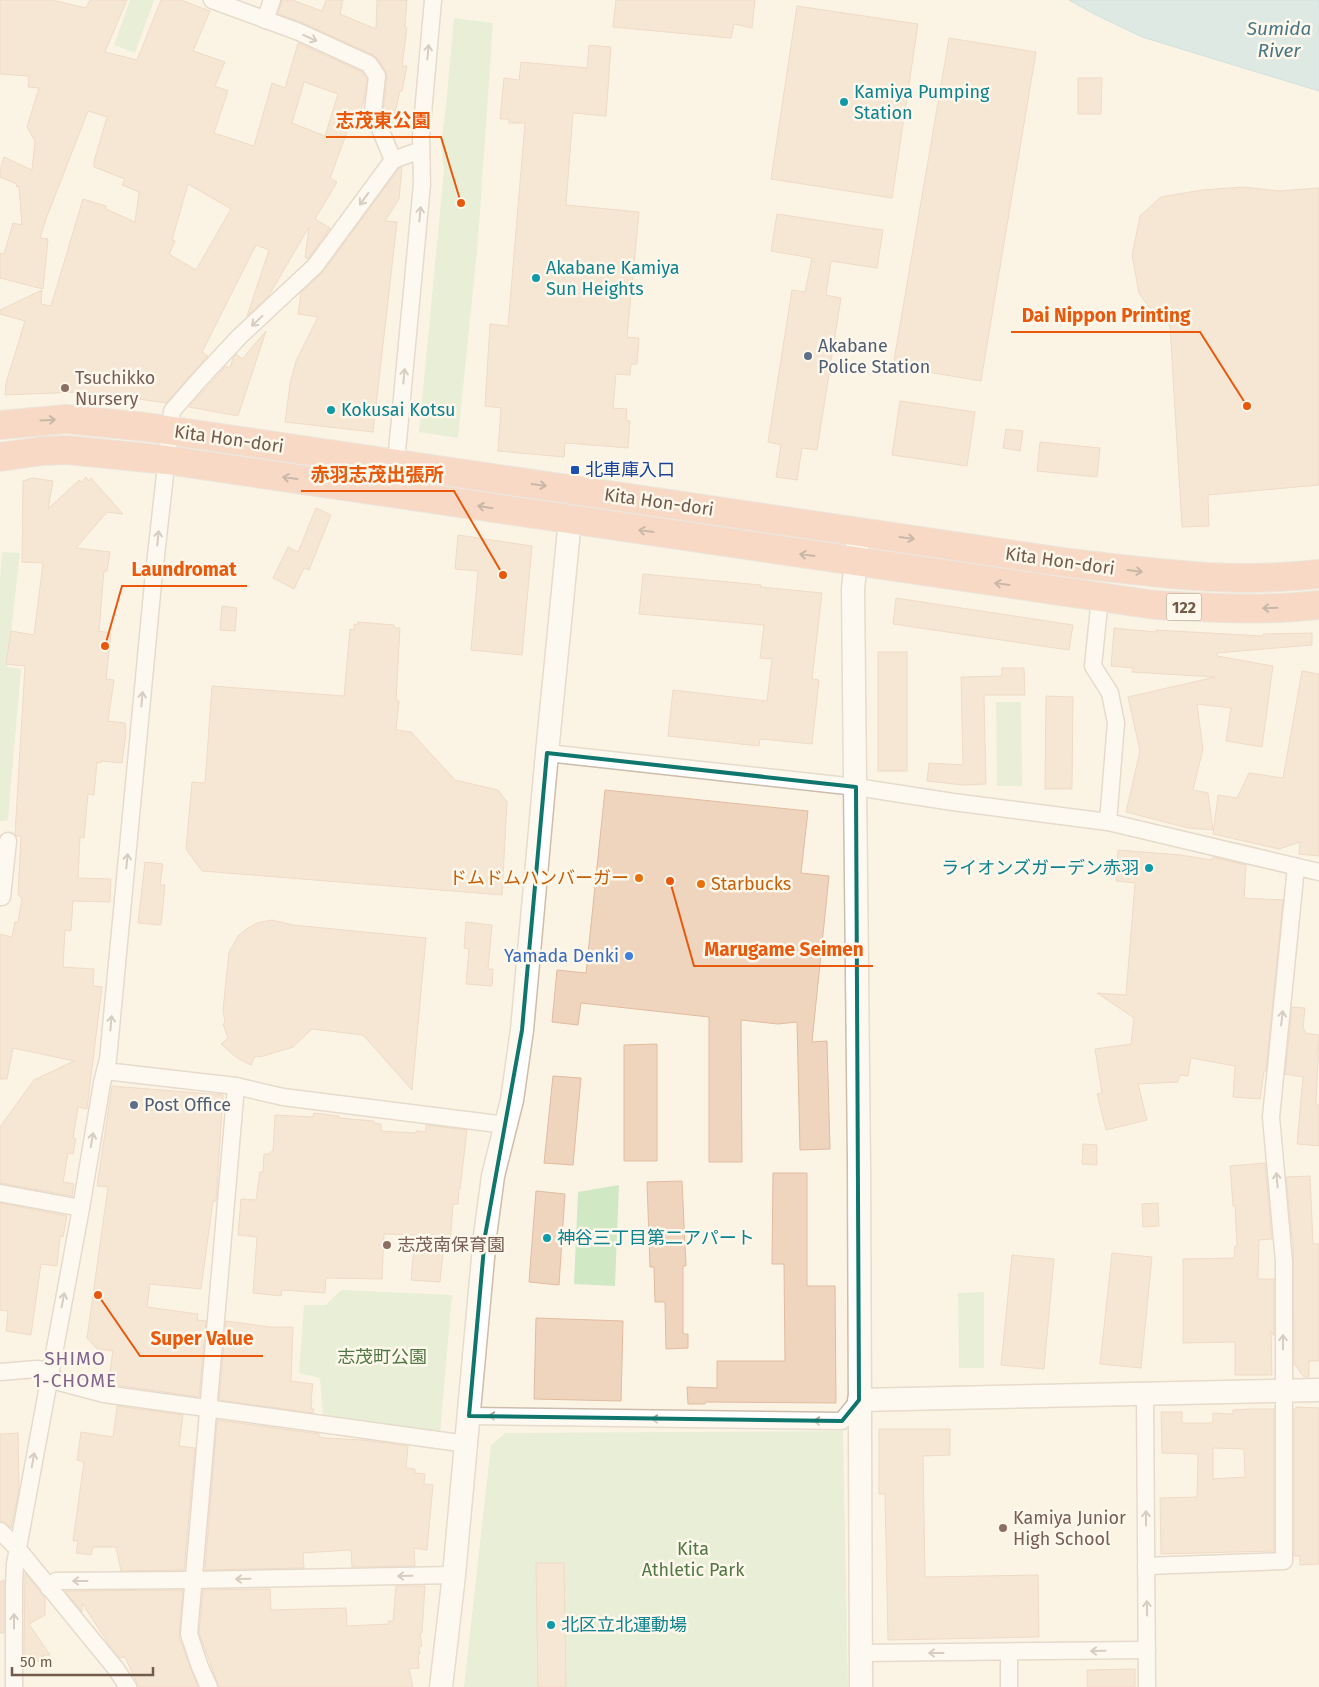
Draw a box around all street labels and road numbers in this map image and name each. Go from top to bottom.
street label: Kita Hon-dori [173,420,285,458]
street label: Kita Hon-dori [603,483,715,521]
street label: Kita Hon-dori [1004,542,1116,580]
road number: 122 [1166,594,1202,620]

